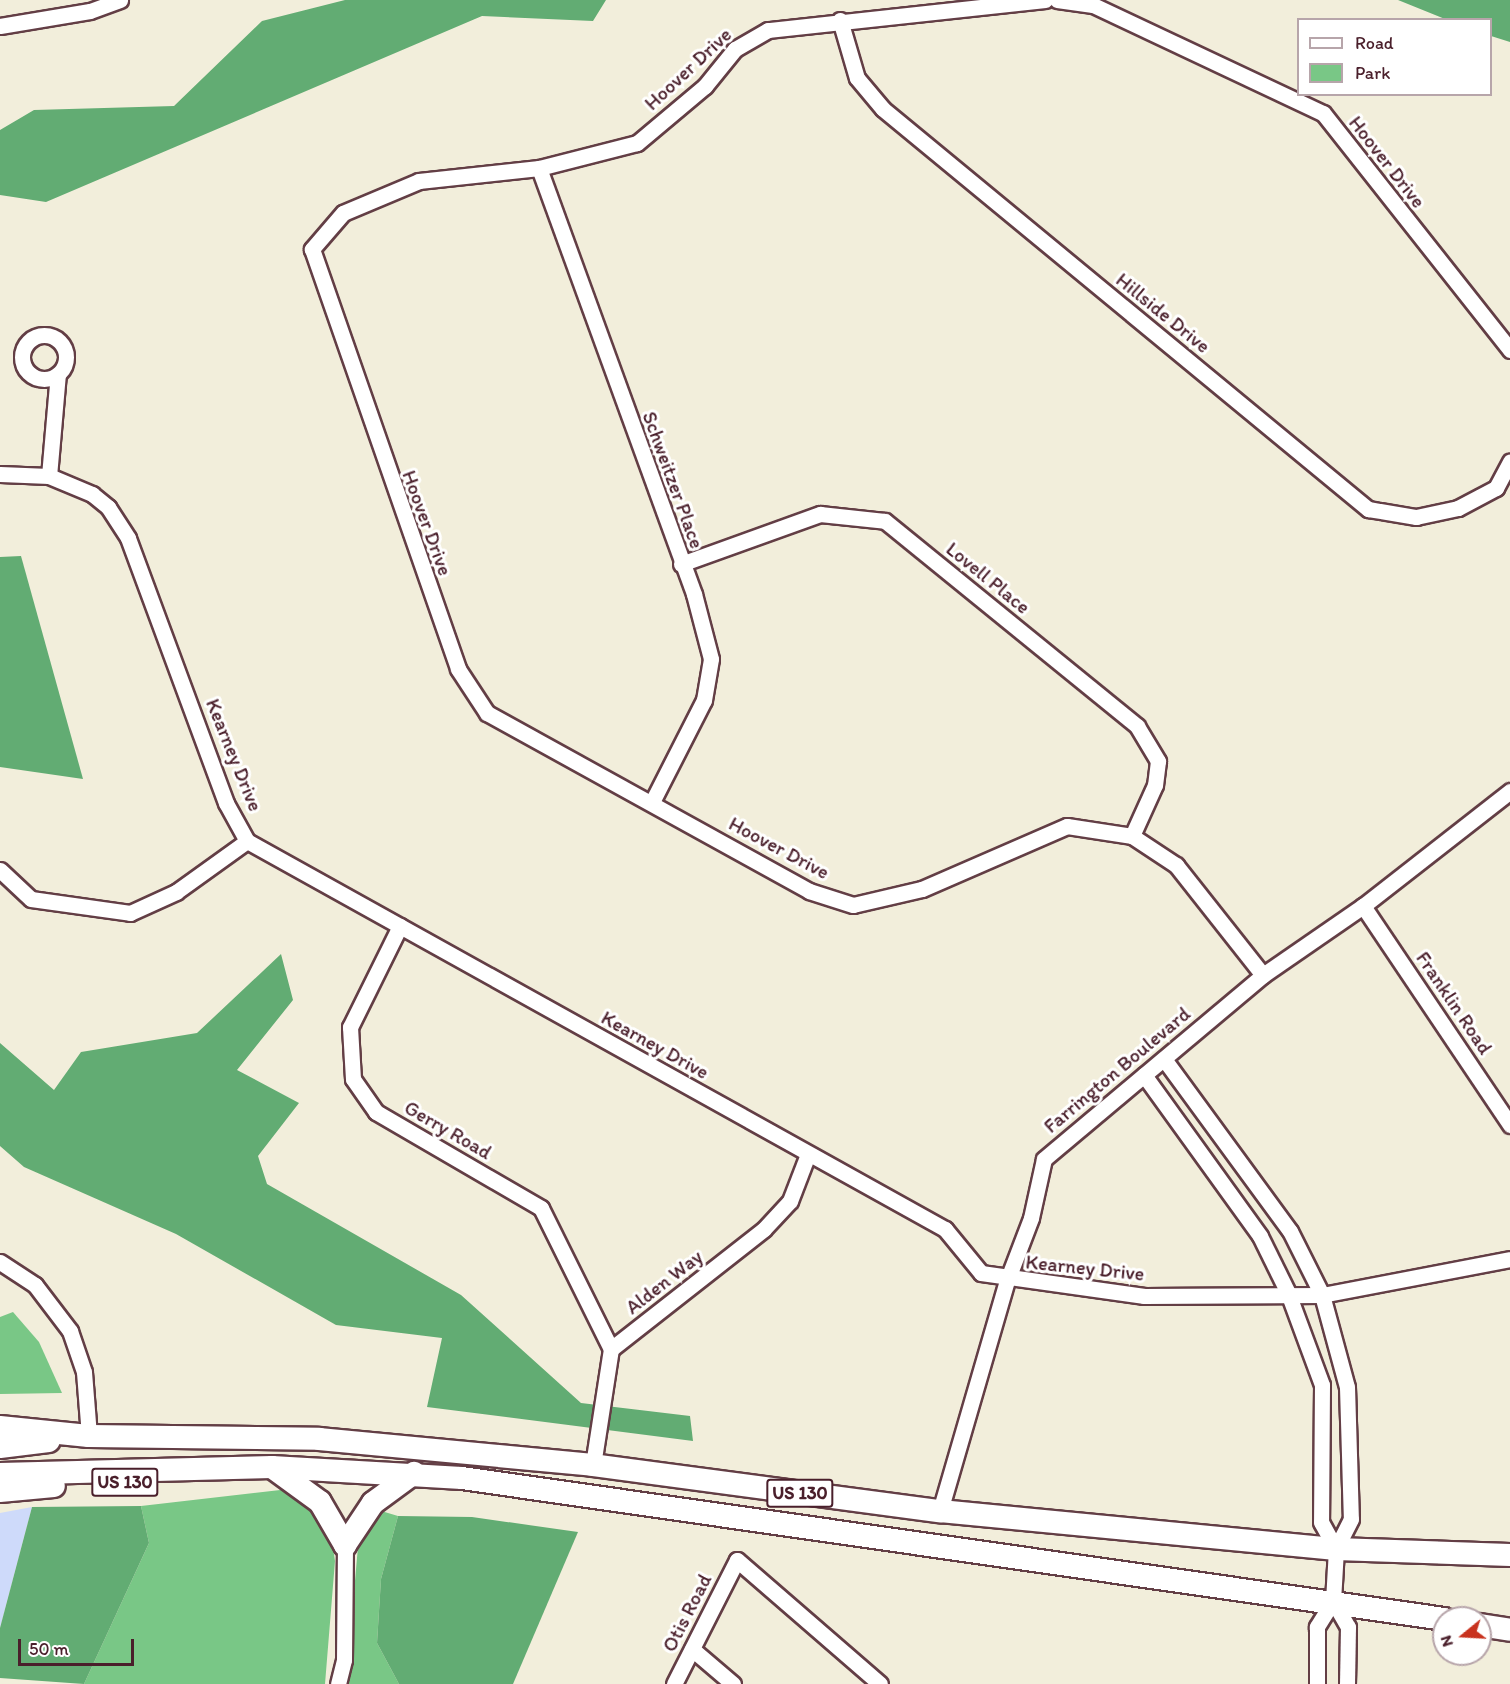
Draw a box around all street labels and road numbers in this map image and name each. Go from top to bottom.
street label: Hoover Drive [640,23,736,115]
street label: Hoover Drive [1344,111,1430,213]
street label: Hillside Drive [1111,268,1215,358]
street label: Schweitzer Place [637,408,709,552]
street label: Hoover Drive [397,467,457,579]
street label: Lovell Place [941,537,1035,619]
street label: Kearney Drive [201,695,267,815]
street label: Hoover Drive [725,812,833,884]
street label: Franklin Road [1411,947,1497,1059]
street label: Farrington Boulevard [1039,1002,1195,1138]
street label: Kearney Drive [597,1006,713,1084]
street label: Gerry Road [400,1096,496,1164]
street label: Alden Way [621,1245,707,1319]
street label: Kearney Drive [1024,1250,1146,1286]
road number: US 130 [90,1467,160,1497]
road number: US 130 [766,1478,834,1508]
street label: Otis Road [657,1570,717,1656]

